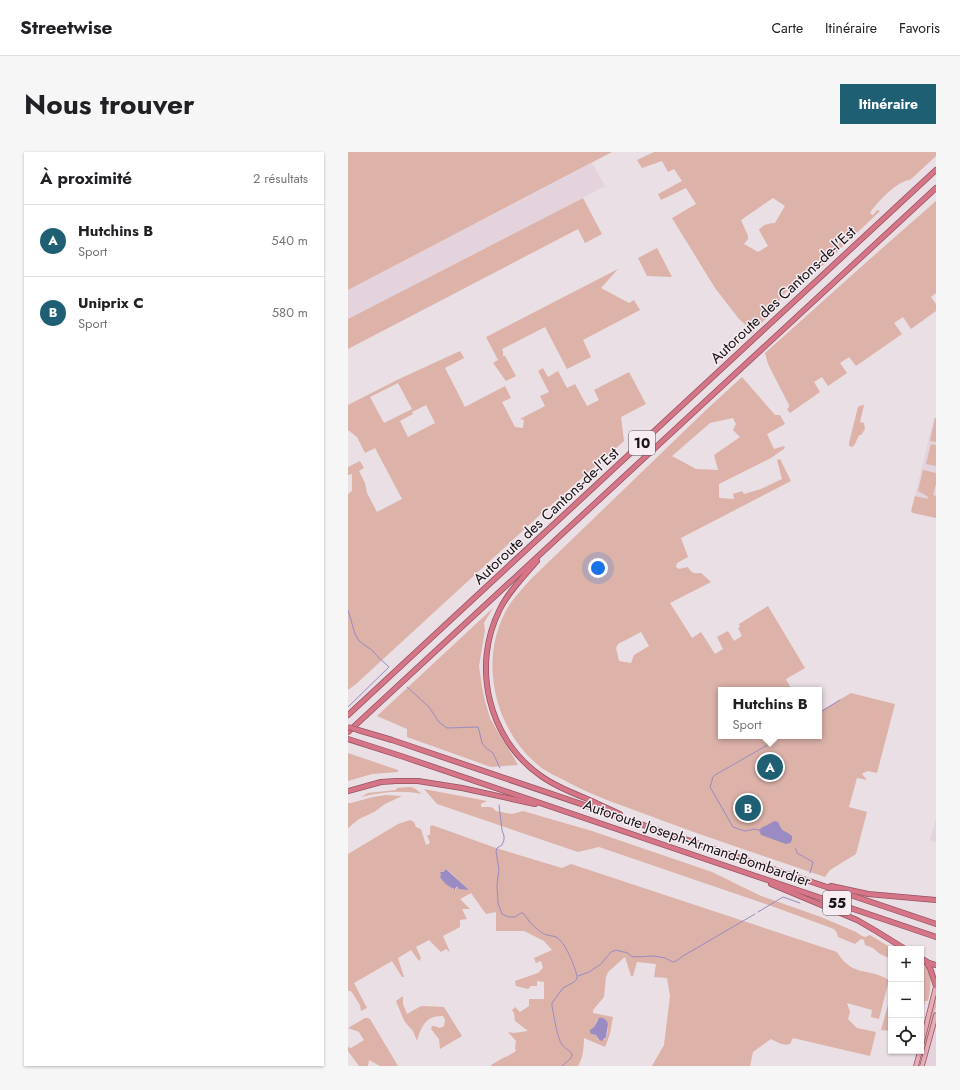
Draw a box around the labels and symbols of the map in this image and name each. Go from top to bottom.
street label: Autoroute des Cantons-de-l'Est [705,221,861,369]
road number: 10 [629,431,655,455]
street label: Autoroute des Cantons-de-l'Est [468,442,624,590]
your location [588,558,608,578]
pin: A [757,752,783,782]
pin: B [735,793,761,823]
street label: Autoroute Joseph-Armand-Bombardier [581,796,813,890]
road number: 55 [823,891,851,915]

